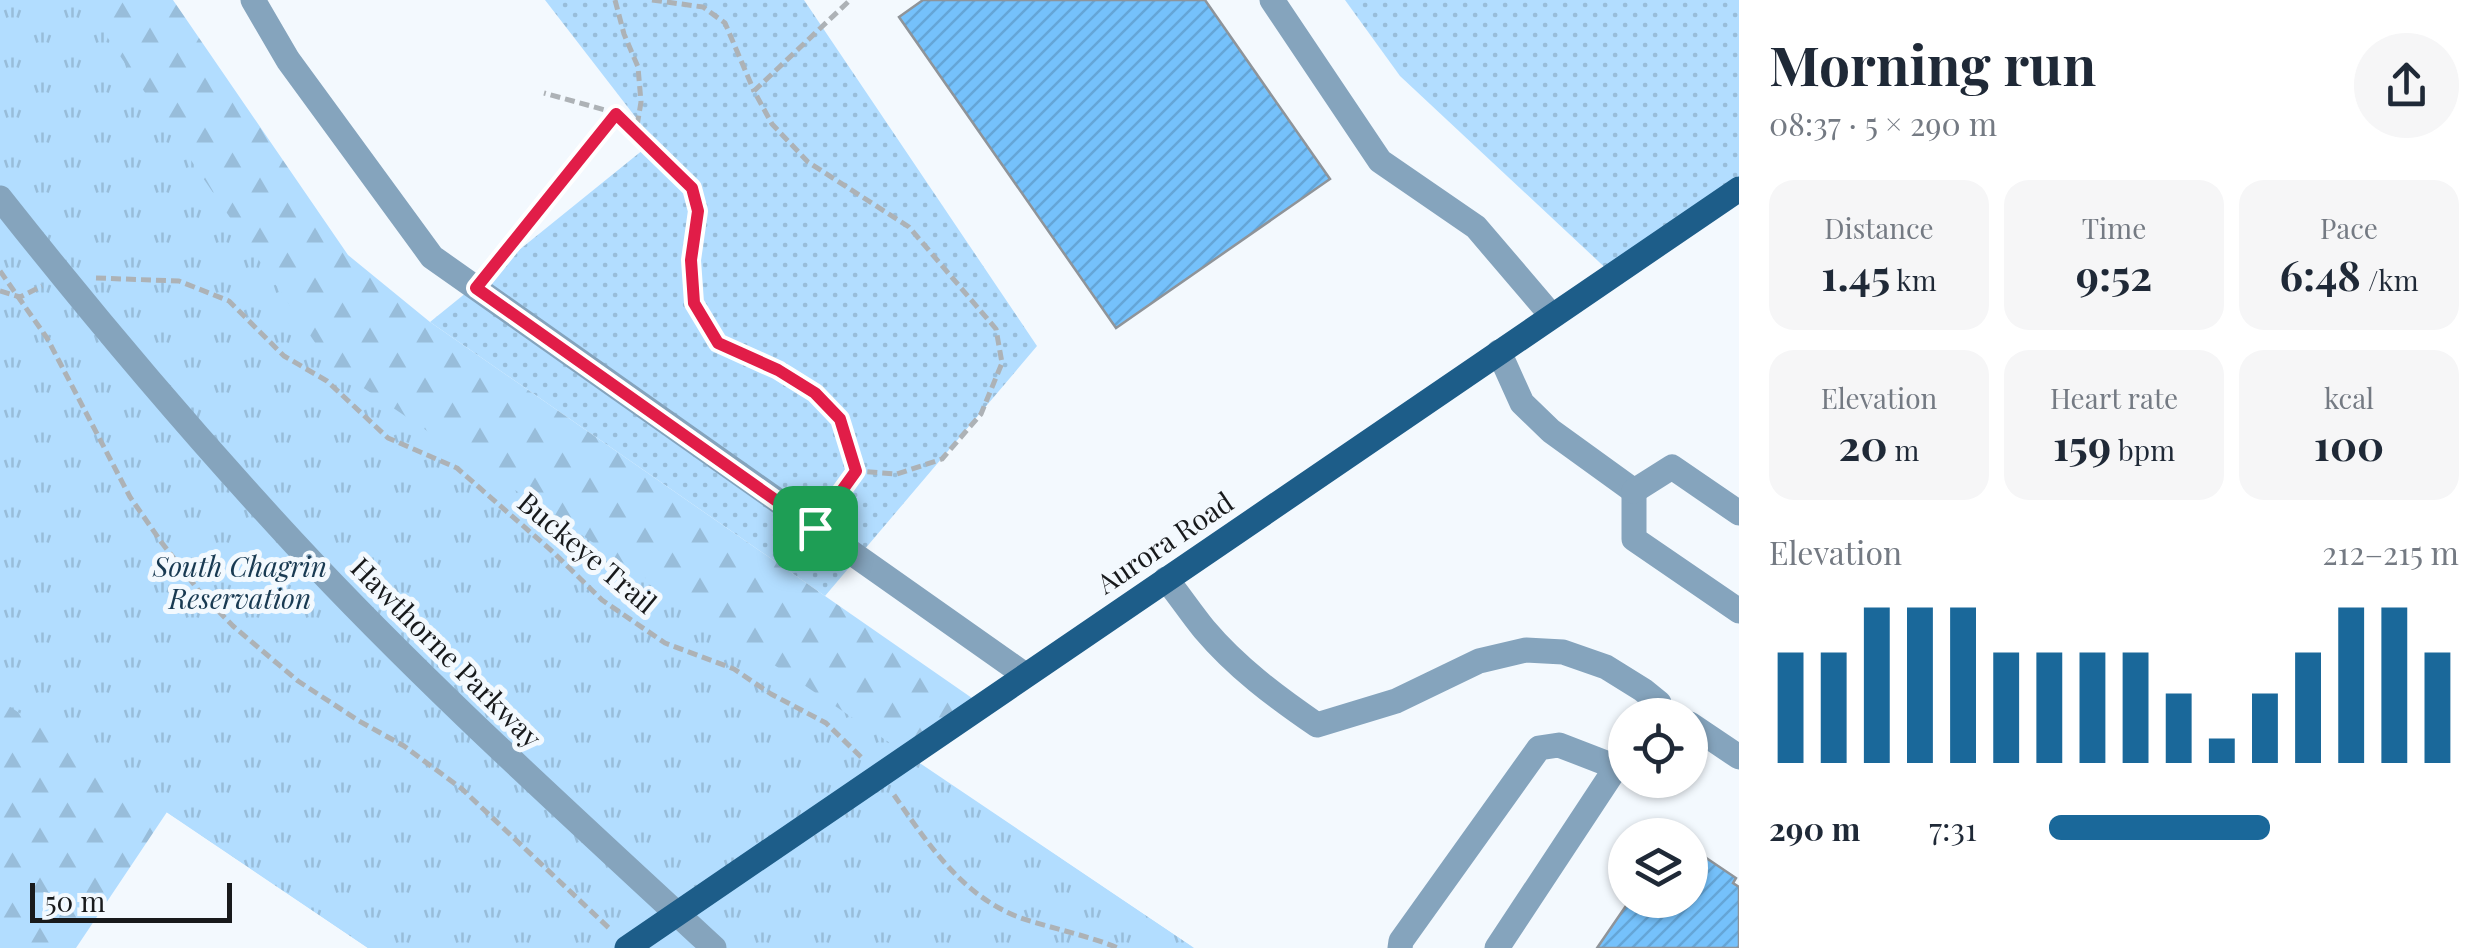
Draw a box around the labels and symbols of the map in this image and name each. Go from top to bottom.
street label: Buckeye Trail [511,483,665,621]
street label: Aurora Road [1088,483,1240,602]
pin [773,486,858,571]
park label: South Chagrin Reservation [152,547,327,616]
street label: Hawthorne Parkway [344,549,550,755]
scale bar [30,878,232,922]

